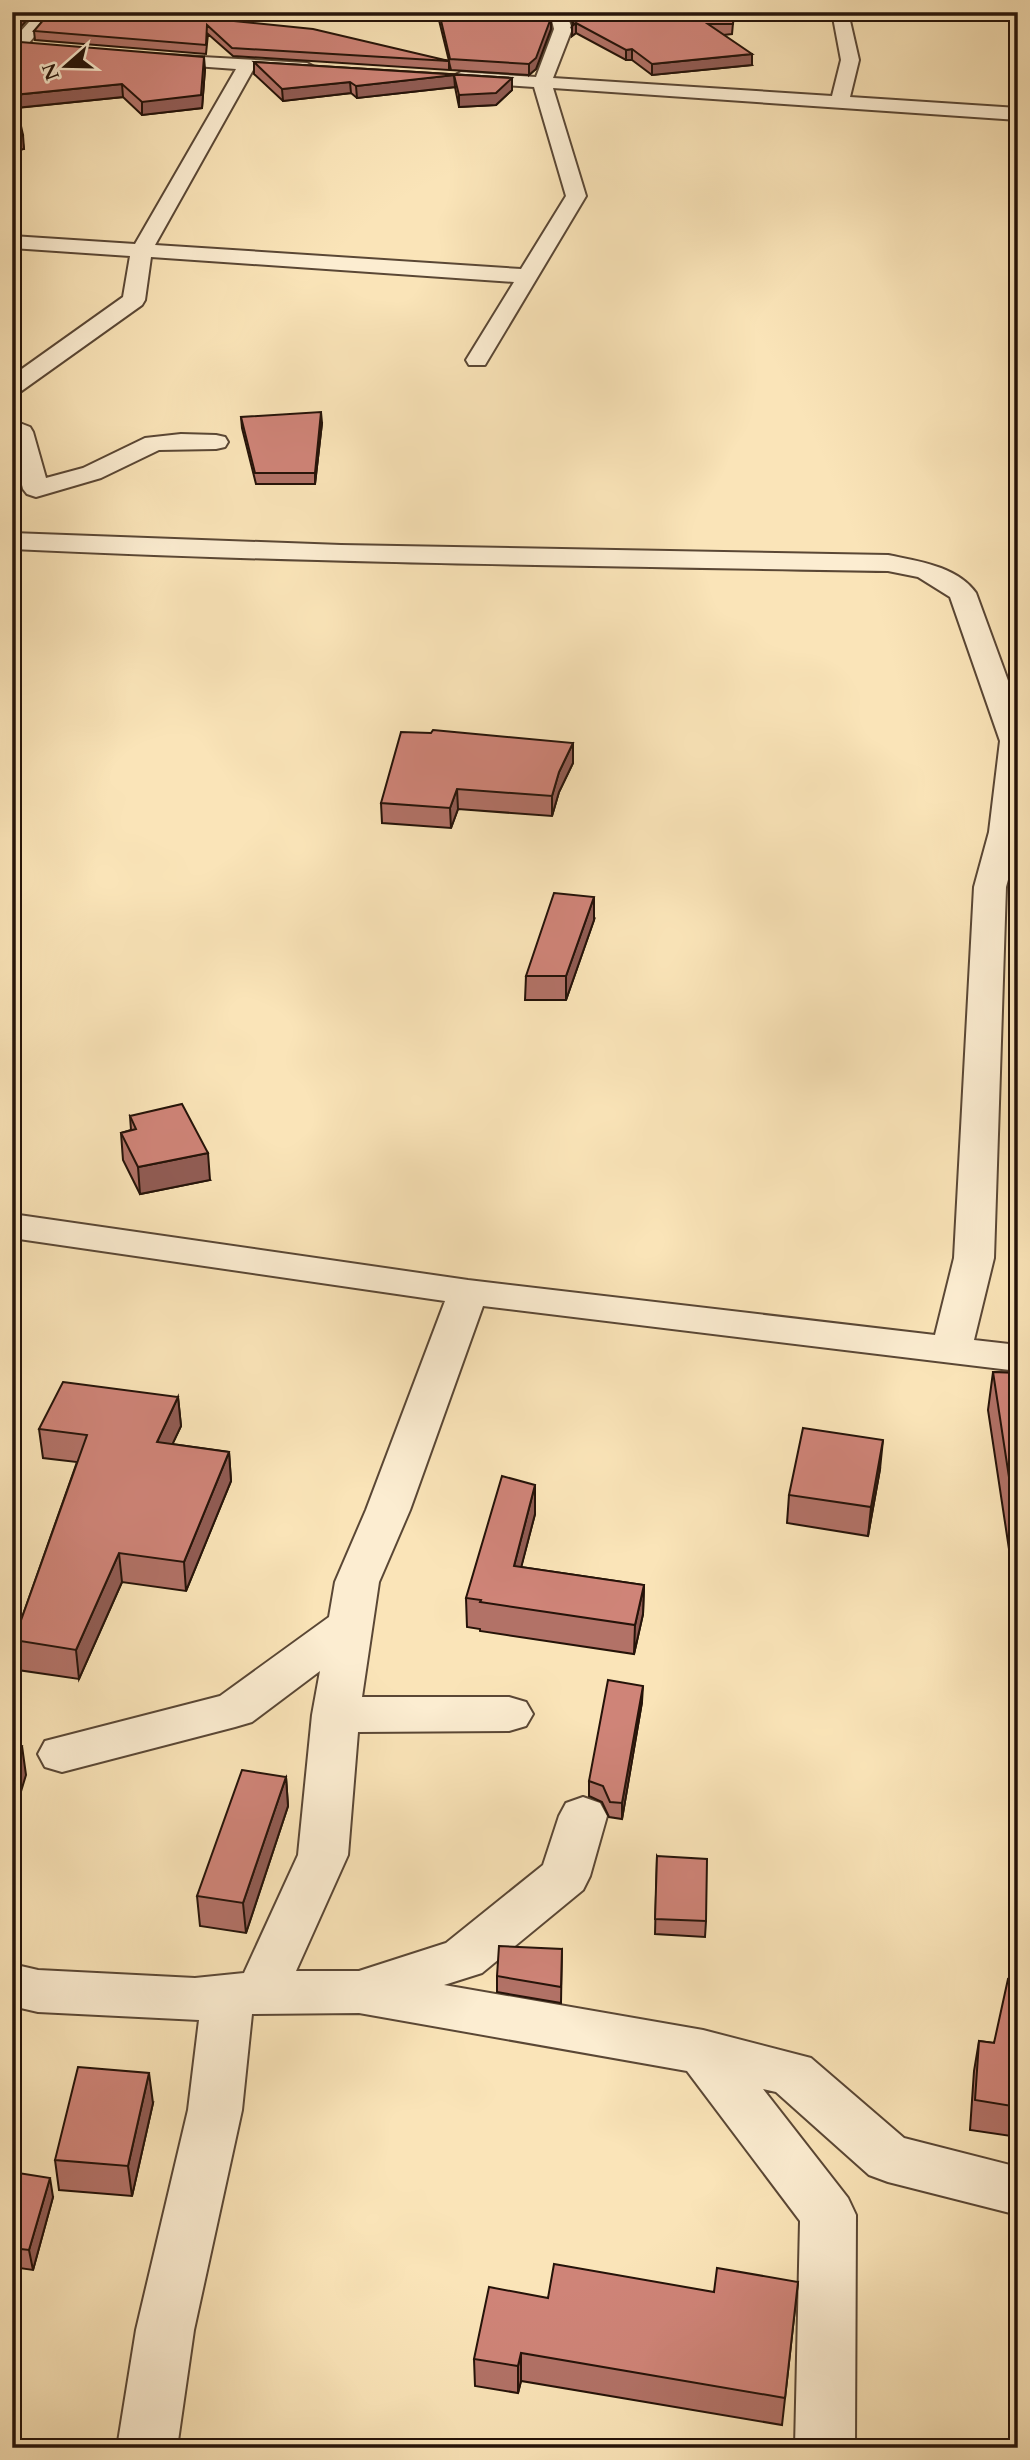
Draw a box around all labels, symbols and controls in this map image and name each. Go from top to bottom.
north arrow [32,32,102,102]
text: N [36,59,66,84]

